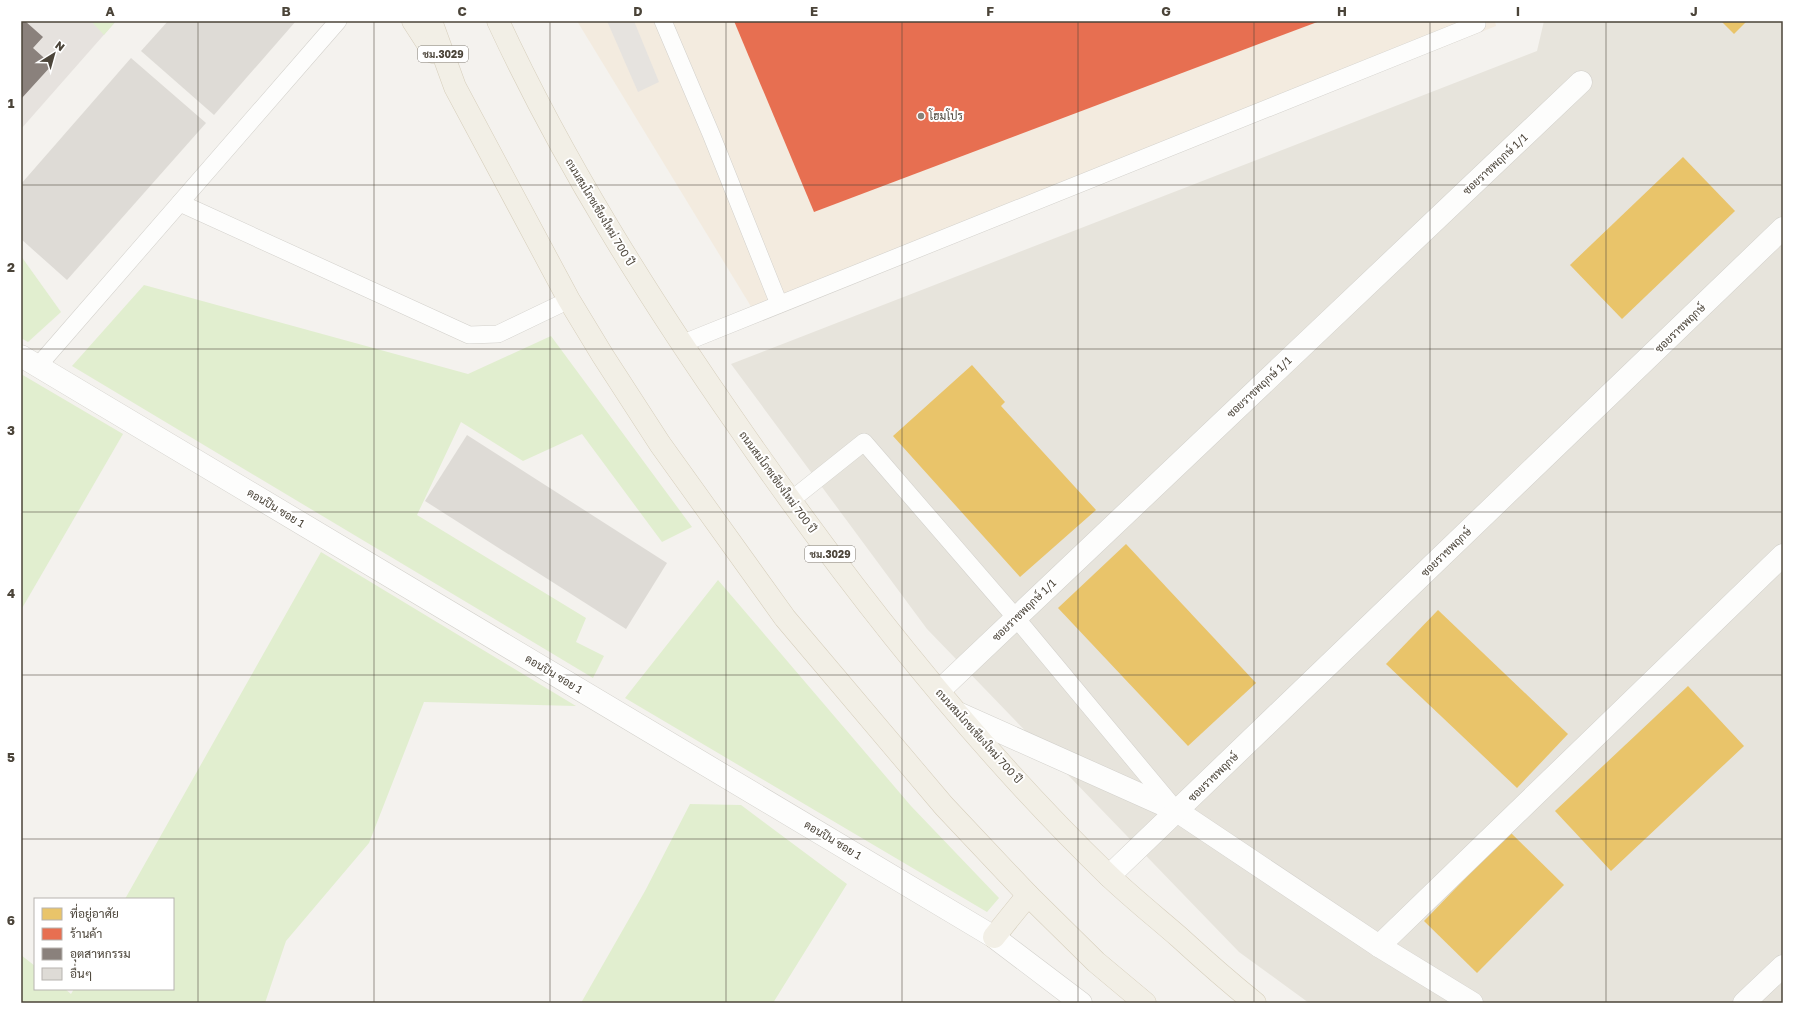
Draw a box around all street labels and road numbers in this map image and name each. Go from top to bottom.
road number: ชม.3029 [418,46,468,62]
street label: ซอยราชพฤกษ์ 1/1 [1459,130,1530,198]
street label: ถนนสมโภชเชียงใหม่ 700 ปี [563,155,638,268]
street label: ซอยราชพฤกษ์ [1651,299,1709,356]
street label: ซอยราชพฤกษ์ 1/1 [1223,353,1294,421]
street label: ถนนสมโภชเชียงใหม่ 700 ปี [737,428,821,535]
street label: ดอนปิน ซอย 1 [245,485,307,530]
street label: ซอยราชพฤกษ์ [1417,523,1475,580]
road number: ชม.3029 [805,546,855,562]
street label: ซอยราชพฤกษ์ 1/1 [988,575,1059,644]
street label: ดอนปิน ซอย 1 [523,651,585,696]
street label: ถนนสมโภชเชียงใหม่ 700 ปี [934,685,1026,786]
street label: ซอยราชพฤกษ์ [1184,748,1242,805]
street label: ดอนปิน ซอย 1 [802,817,864,862]

